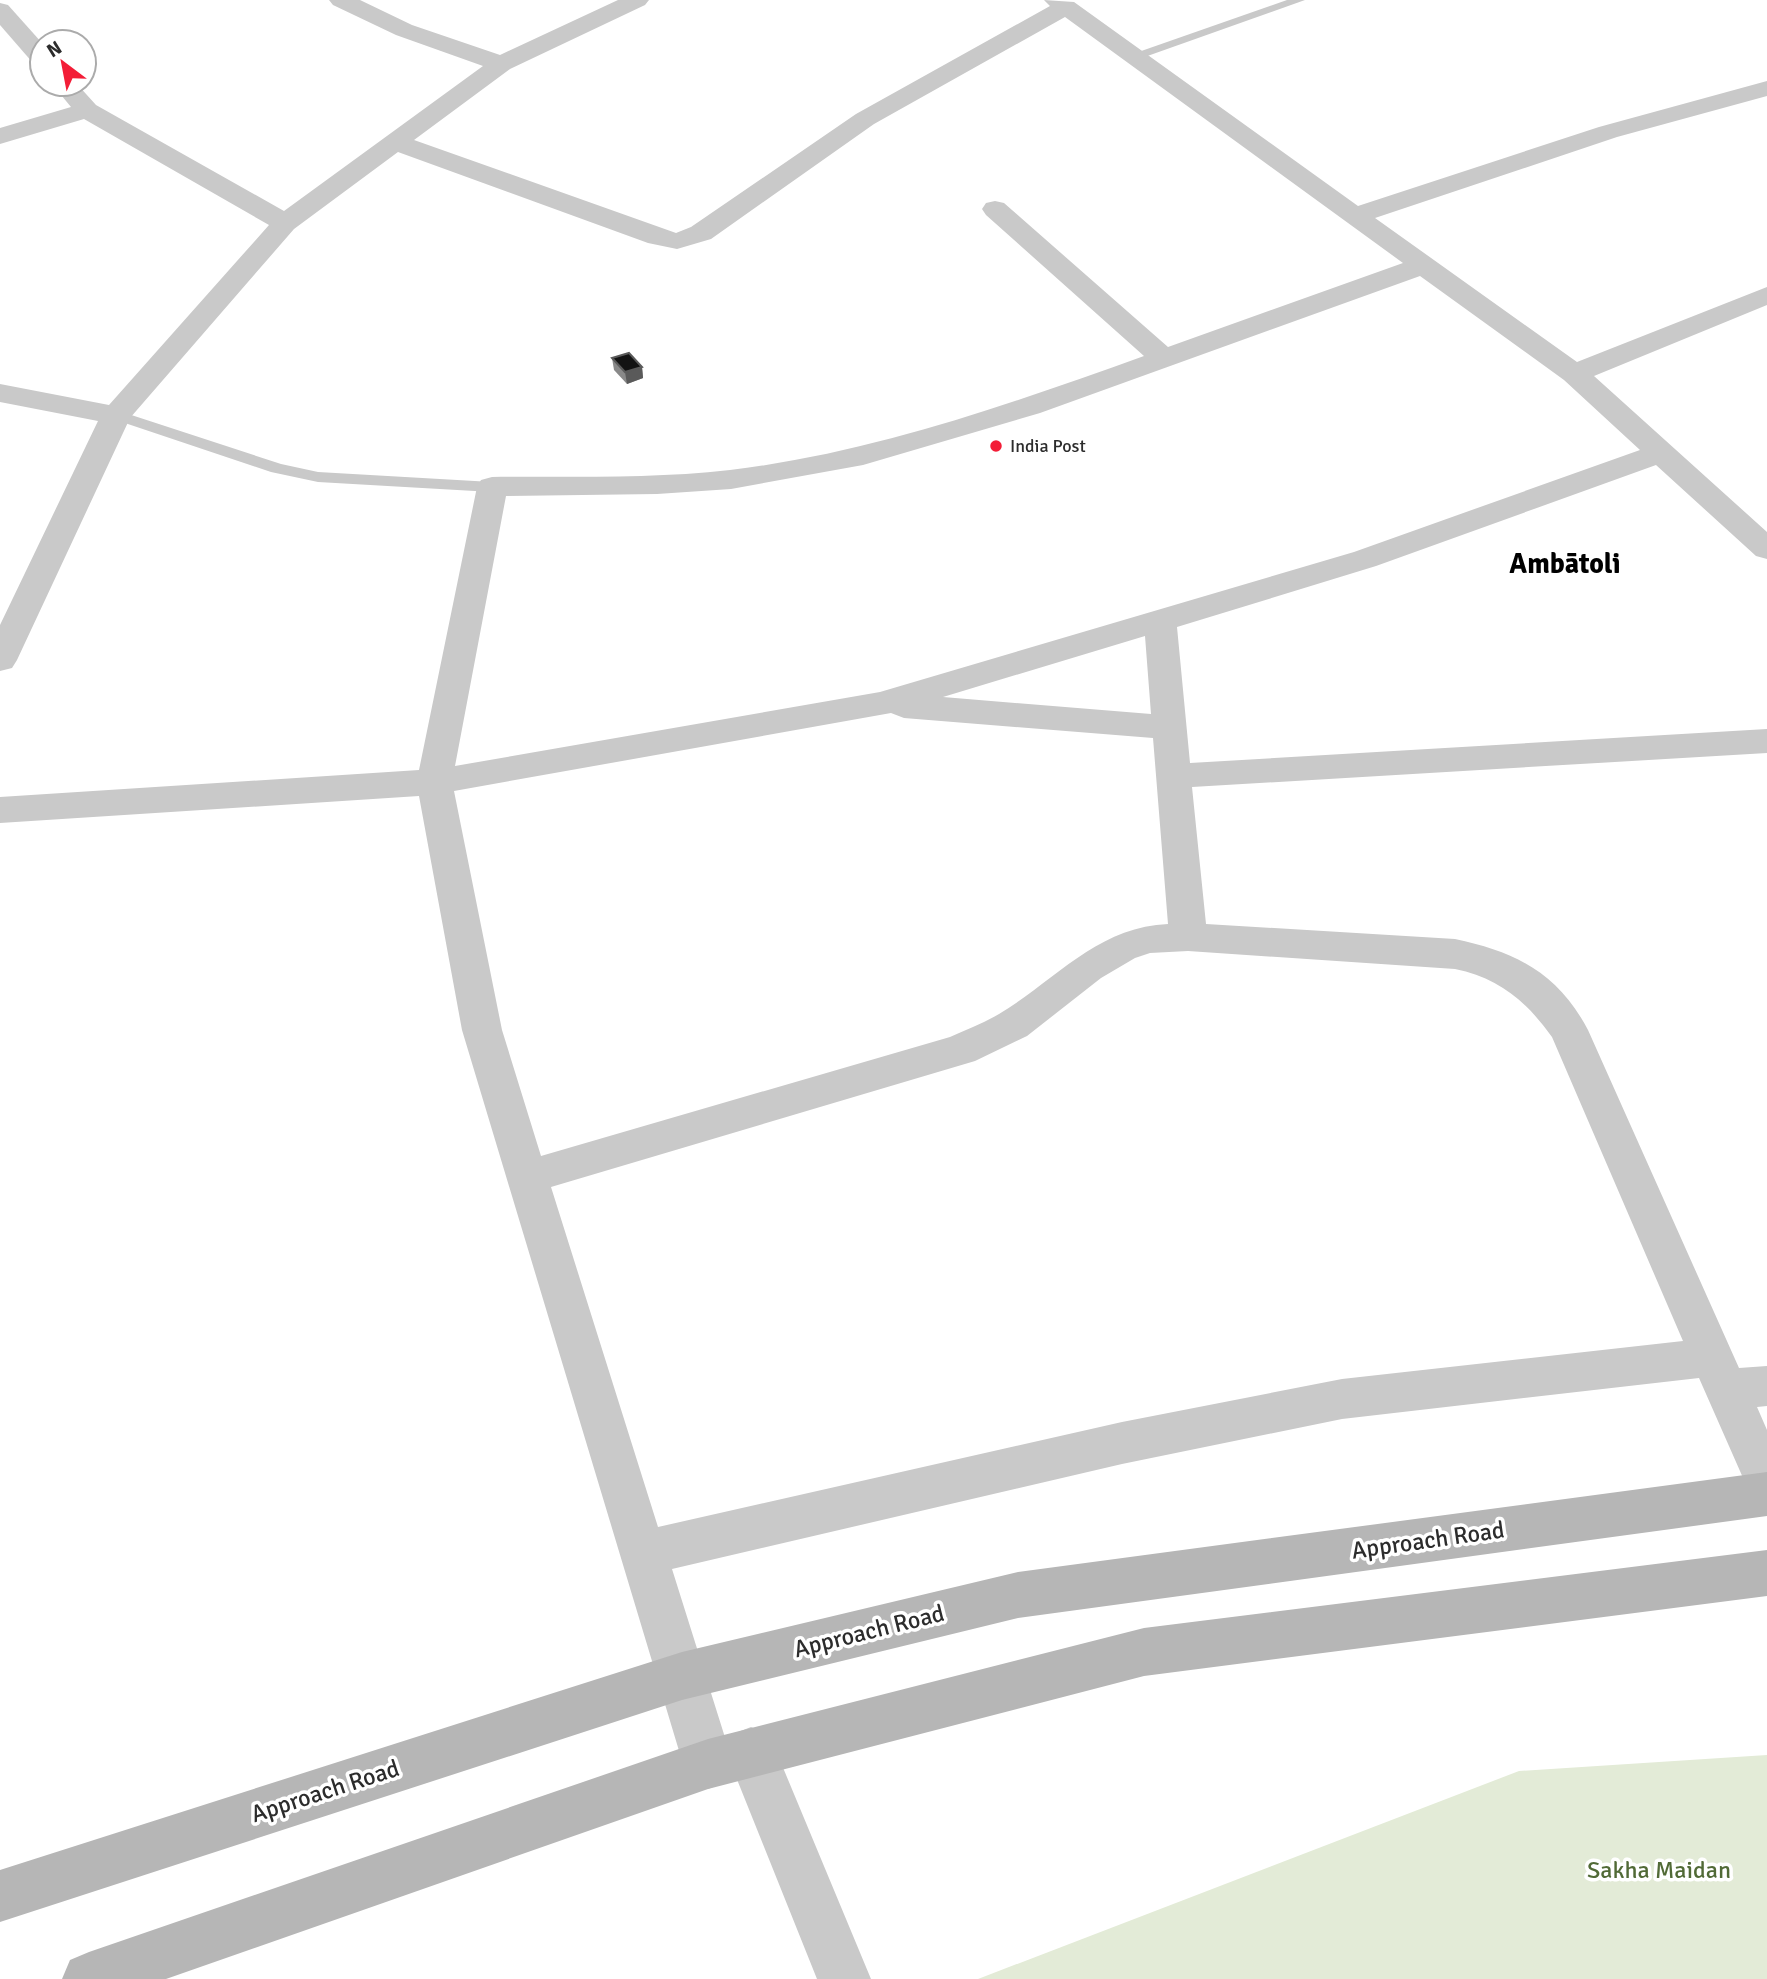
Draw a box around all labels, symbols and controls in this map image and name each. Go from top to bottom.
north arrow [28,28,98,98]
text: N [43,36,66,63]
place label: India Post [1010,435,1086,457]
marker: India Post [988,438,1004,454]
district label: Ambātoli [1509,547,1621,581]
street label: Approach Road [1350,1514,1506,1566]
street label: Approach Road [791,1598,947,1664]
street label: Approach Road [247,1753,403,1829]
park label: Sakha Maidan [1587,1855,1731,1885]

